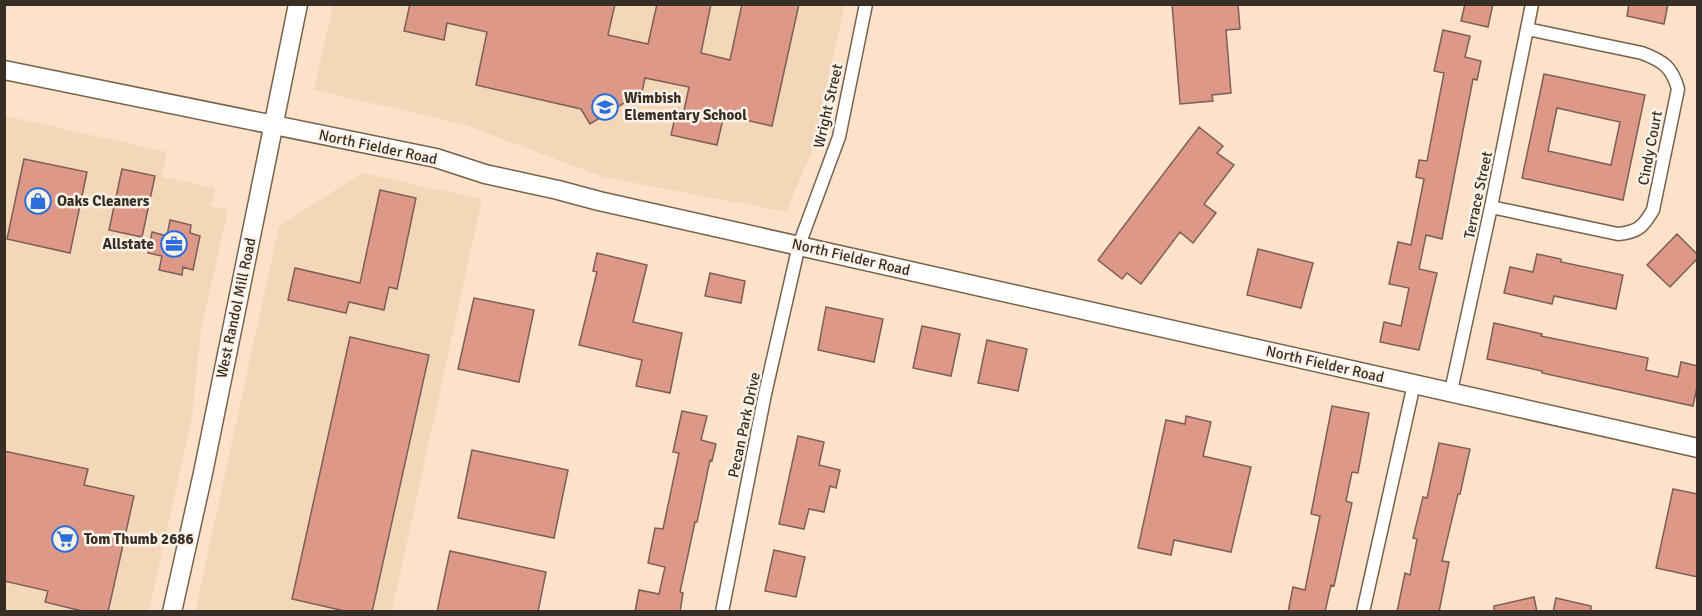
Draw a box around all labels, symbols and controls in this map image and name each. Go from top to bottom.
street label: Wright Street [810,62,846,150]
place label: Wimbish Elementary School [624,89,747,124]
school or university icon: Wimbish Elementary School [590,92,620,122]
street label: Cindy Court [1634,109,1666,187]
street label: North Fielder Road [317,126,439,168]
street label: Terrace Street [1460,150,1496,240]
shop icon: Oaks Cleaners [23,186,53,216]
place label: Oaks Cleaners [57,192,150,210]
office icon: Allstate [159,229,189,259]
place label: Allstate [103,235,154,253]
street label: North Fielder Road [790,235,912,279]
street label: West Randol Mill Road [212,236,260,380]
street label: North Fielder Road [1264,342,1386,386]
street label: Pecan Park Drive [724,371,764,479]
supermarket icon: Tom Thumb 2686 [50,524,80,554]
place label: Tom Thumb 2686 [84,530,193,548]

